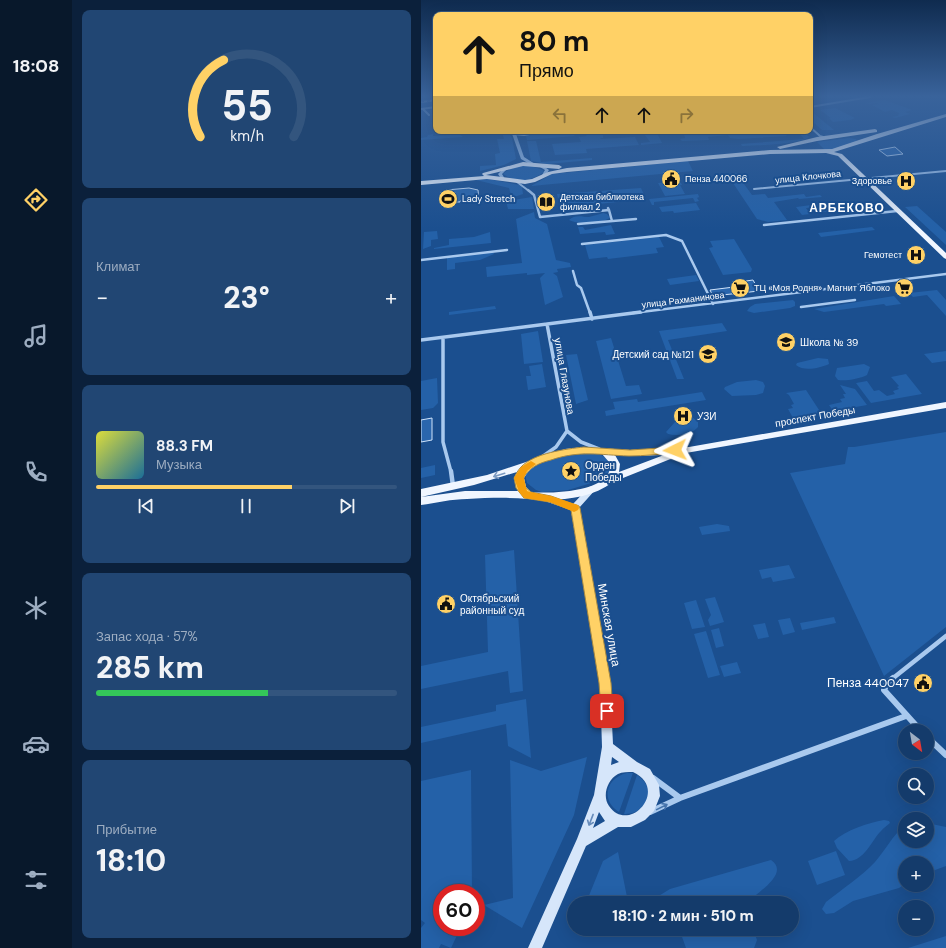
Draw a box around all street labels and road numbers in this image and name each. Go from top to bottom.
street label: улица Клочкова [775,168,841,186]
street label: улица Рахманинова [641,289,725,311]
street label: улица Глазунова [551,337,578,416]
street label: проспект Победы [774,403,856,430]
street label: Минская улица [594,582,624,668]

